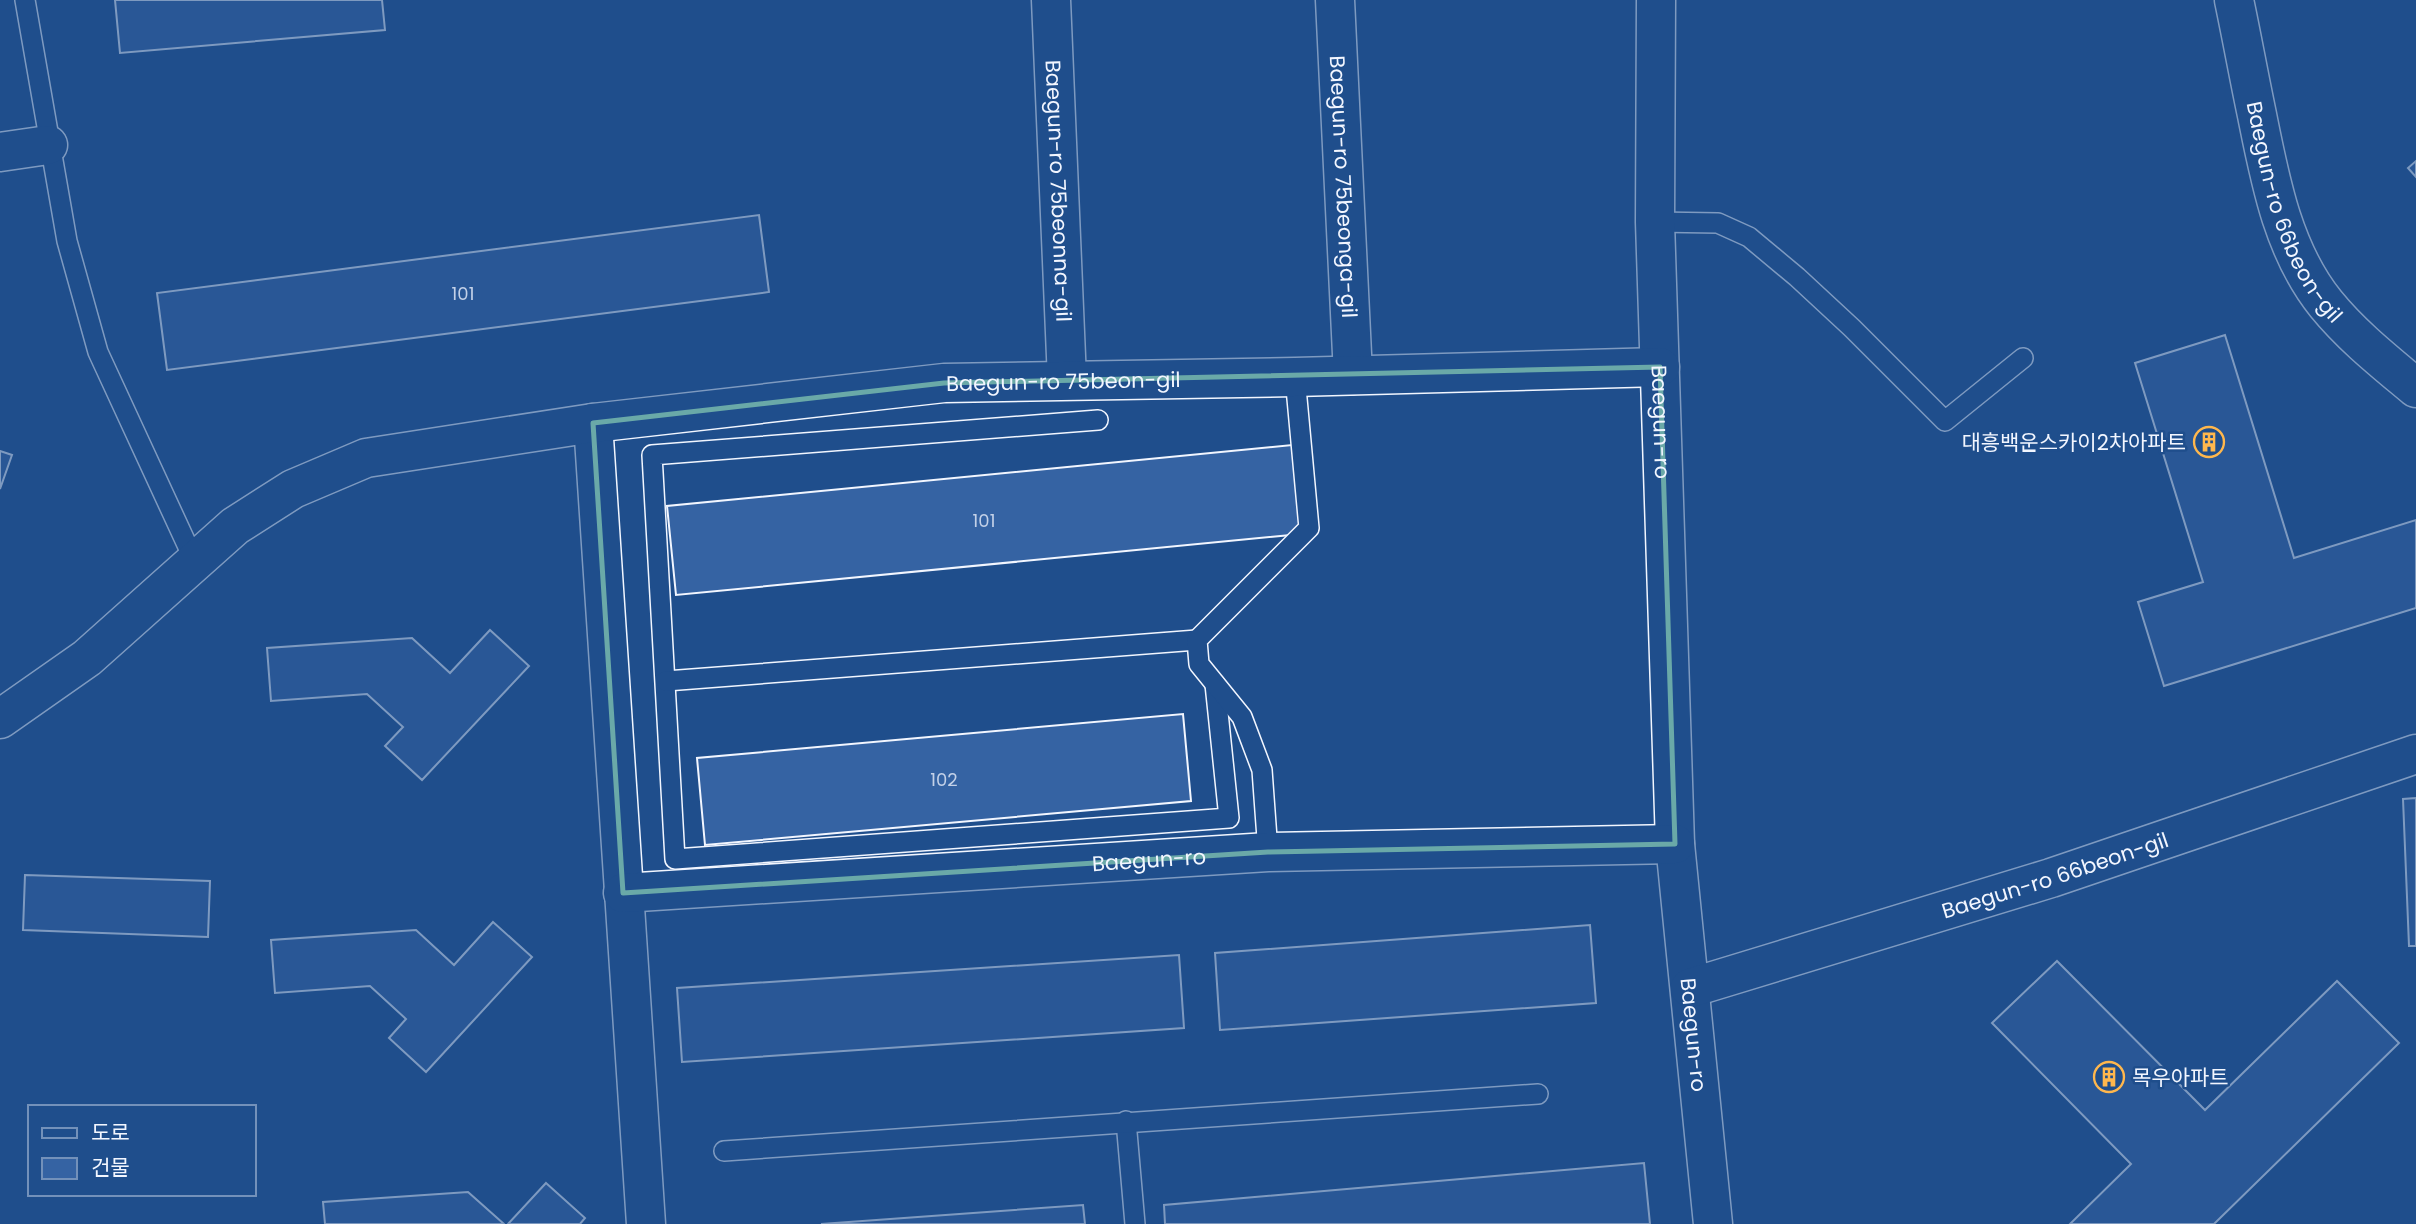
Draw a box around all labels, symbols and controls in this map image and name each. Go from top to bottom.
street label: Baegun-ro 75beonga-gil [1323,55,1365,319]
street label: Baegun-ro 75beonna-gil [1039,59,1079,322]
street label: Baegun-ro 66beon-gil [2240,99,2350,329]
house number: 101 [452,281,474,306]
street label: Baegun-ro 75beon-gil [946,364,1181,397]
street label: Baegun-ro [1645,364,1678,479]
building icon: 대흥백운스카이2차아파트 [2192,425,2226,459]
place label: 대흥백운스카이2차아파트 [1961,428,2186,457]
house number: 101 [973,508,995,533]
house number: 102 [930,767,958,792]
street label: Baegun-ro 66beon-gil [1938,825,2172,925]
street label: Baegun-ro [1091,841,1207,878]
street label: Baegun-ro [1674,977,1714,1093]
building icon: 목우아파트 [2092,1060,2126,1094]
place label: 목우아파트 [2132,1063,2229,1092]
legend [28,1105,256,1196]
text: 도로 [91,1118,130,1147]
text: 건물 [91,1153,130,1182]

